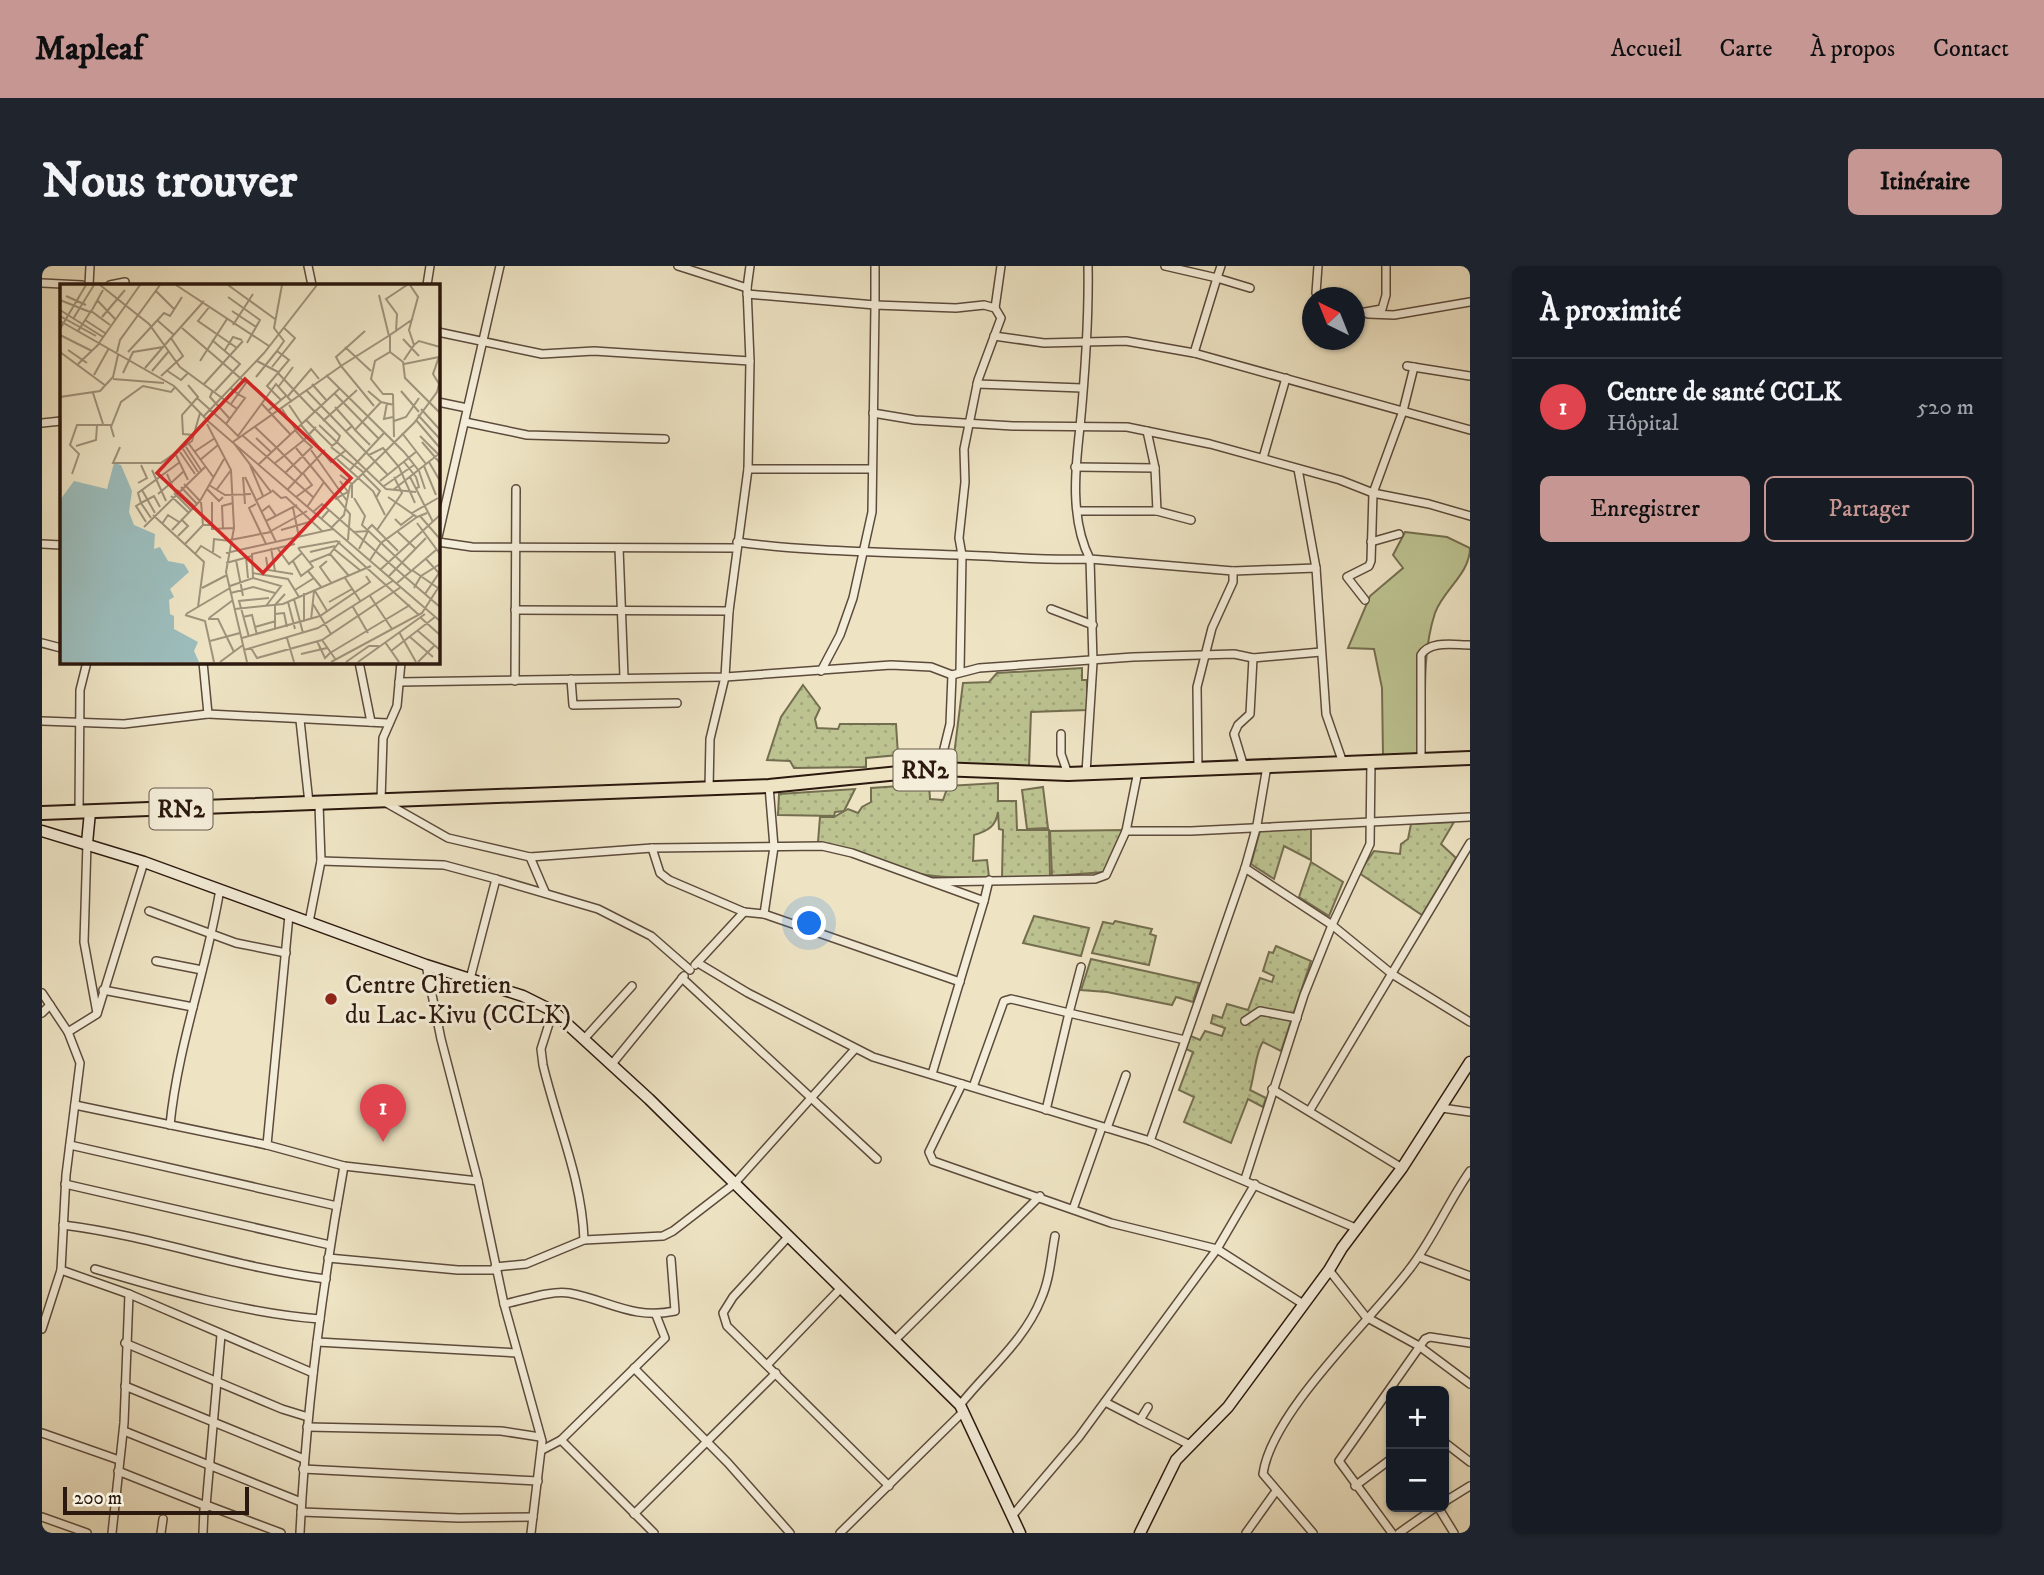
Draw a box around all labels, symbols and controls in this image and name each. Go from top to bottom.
text: Mapleaf [35,29,144,70]
text: Accueil [1611,34,1682,64]
text: Carte [1720,34,1772,64]
text: À propos [1810,34,1895,64]
text: Contact [1933,34,2009,64]
button: Itinéraire [1848,149,2002,215]
text: Nous trouver [42,151,297,213]
inset map [60,284,439,663]
north arrow [1302,287,1365,350]
text: À proximité [1540,293,1681,330]
text: Centre de santé CCLK [1607,376,1842,409]
text: 1 [1559,393,1567,422]
text: 520 m [1917,393,1974,422]
text: Hôpital [1607,409,1679,438]
button: Enregistrer [1540,476,1750,542]
button: Partager [1764,476,1974,542]
road number: RN2 [894,750,956,790]
road number: RN2 [150,788,212,830]
your location [792,906,826,940]
place label: Centre Chretien du Lac-Kivu (CCLK) [345,969,571,1032]
marker: Centre Chretien du Lac-Kivu (CCLK) [323,991,339,1007]
pin: 1 [360,1084,406,1142]
map controls [1386,1386,1449,1512]
button: + [1386,1386,1449,1449]
button: − [1386,1449,1449,1512]
scale bar [63,1484,248,1516]
text: 200 m [74,1487,122,1510]

